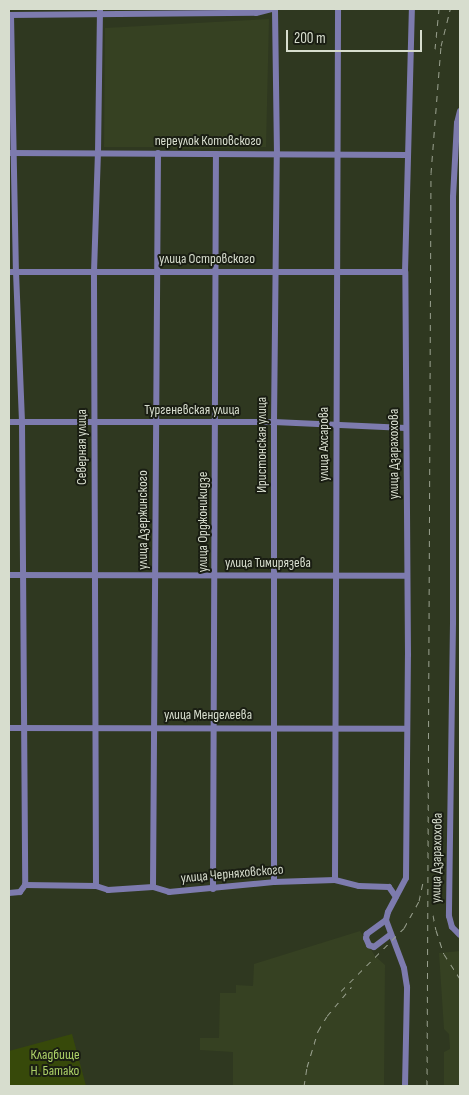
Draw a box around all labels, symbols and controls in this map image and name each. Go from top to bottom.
scale bar [289,20,425,52]
text: 200 m [294,29,326,48]
street label: переулок Котовского [155,133,261,149]
street label: улица Островского [159,251,255,267]
street label: Иристонская улица [254,397,270,493]
street label: Тургеневская улица [144,402,240,418]
street label: улица Ахсарова [316,407,332,481]
street label: Северная улица [74,409,90,485]
street label: улица Дзарахохова [386,409,402,499]
street label: улица Дзержинского [135,470,151,570]
street label: улица Орджоникидзе [195,472,211,572]
street label: улица Тимирязева [225,555,311,571]
street label: улица Менделеева [164,707,252,723]
street label: улица Дзарахохова [428,813,446,903]
street label: улица Черняховского [180,861,284,887]
park label: Кладбище Н. Батако [30,1047,80,1080]

